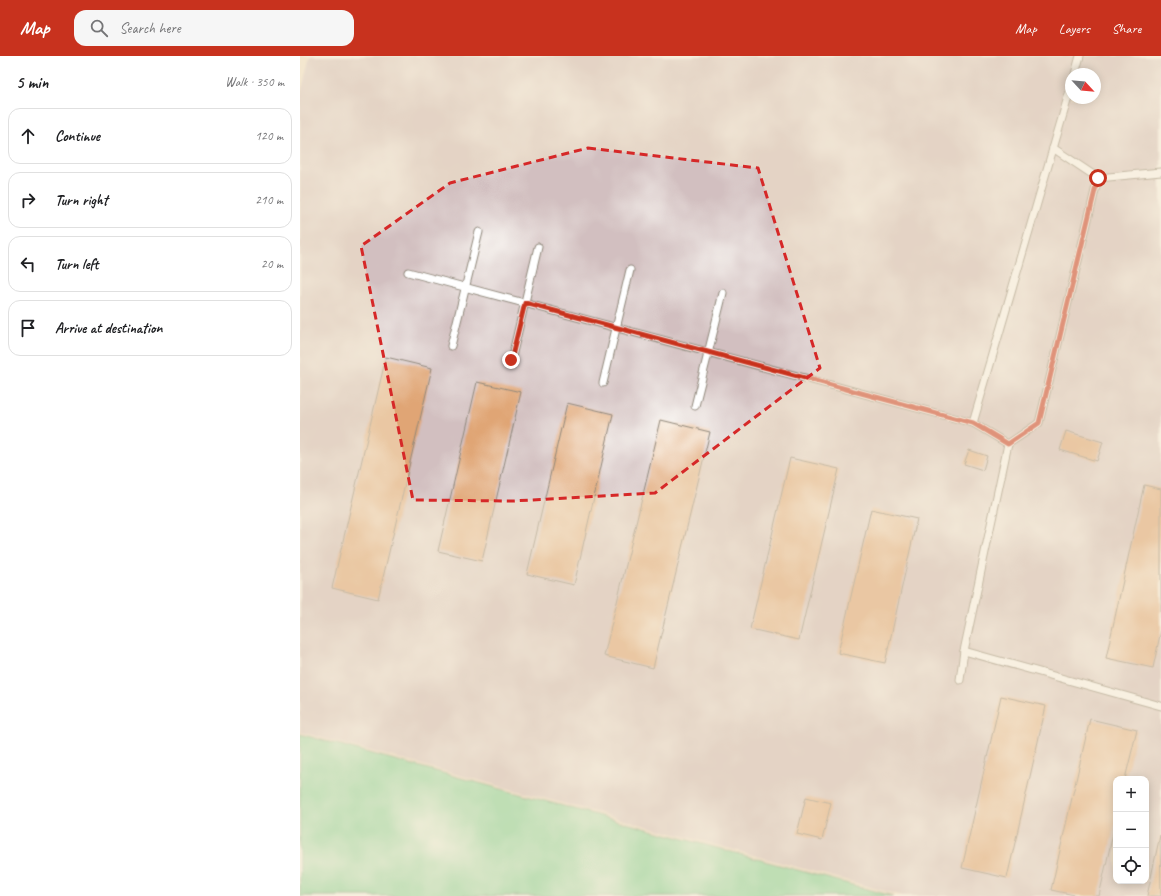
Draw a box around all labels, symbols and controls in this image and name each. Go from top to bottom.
search box [74,10,354,46]
text: Map [20,16,50,40]
icon: search [88,17,110,39]
text: Search here [120,19,181,38]
text: Map [1015,20,1037,37]
text: Layers [1059,20,1090,37]
text: Share [1112,20,1141,37]
north arrow [1065,68,1101,104]
text: 5 min [16,72,48,93]
text: Walk · 350 m [225,74,284,90]
icon: ahead [17,125,39,147]
text: Continue [55,127,100,146]
text: 120 m [255,128,283,144]
route start [1089,169,1107,187]
icon: right [17,189,39,211]
text: Turn right [55,191,108,210]
text: 210 m [255,192,283,208]
icon: left [17,253,39,275]
text: Turn left [55,255,98,274]
text: 20 m [261,256,283,272]
icon: arrive [17,317,39,339]
text: Arrive at destination [55,319,162,338]
route end [502,351,520,369]
map controls [1113,776,1149,884]
button: + [1113,776,1149,812]
button: − [1113,812,1149,848]
button: locate [1113,848,1149,884]

